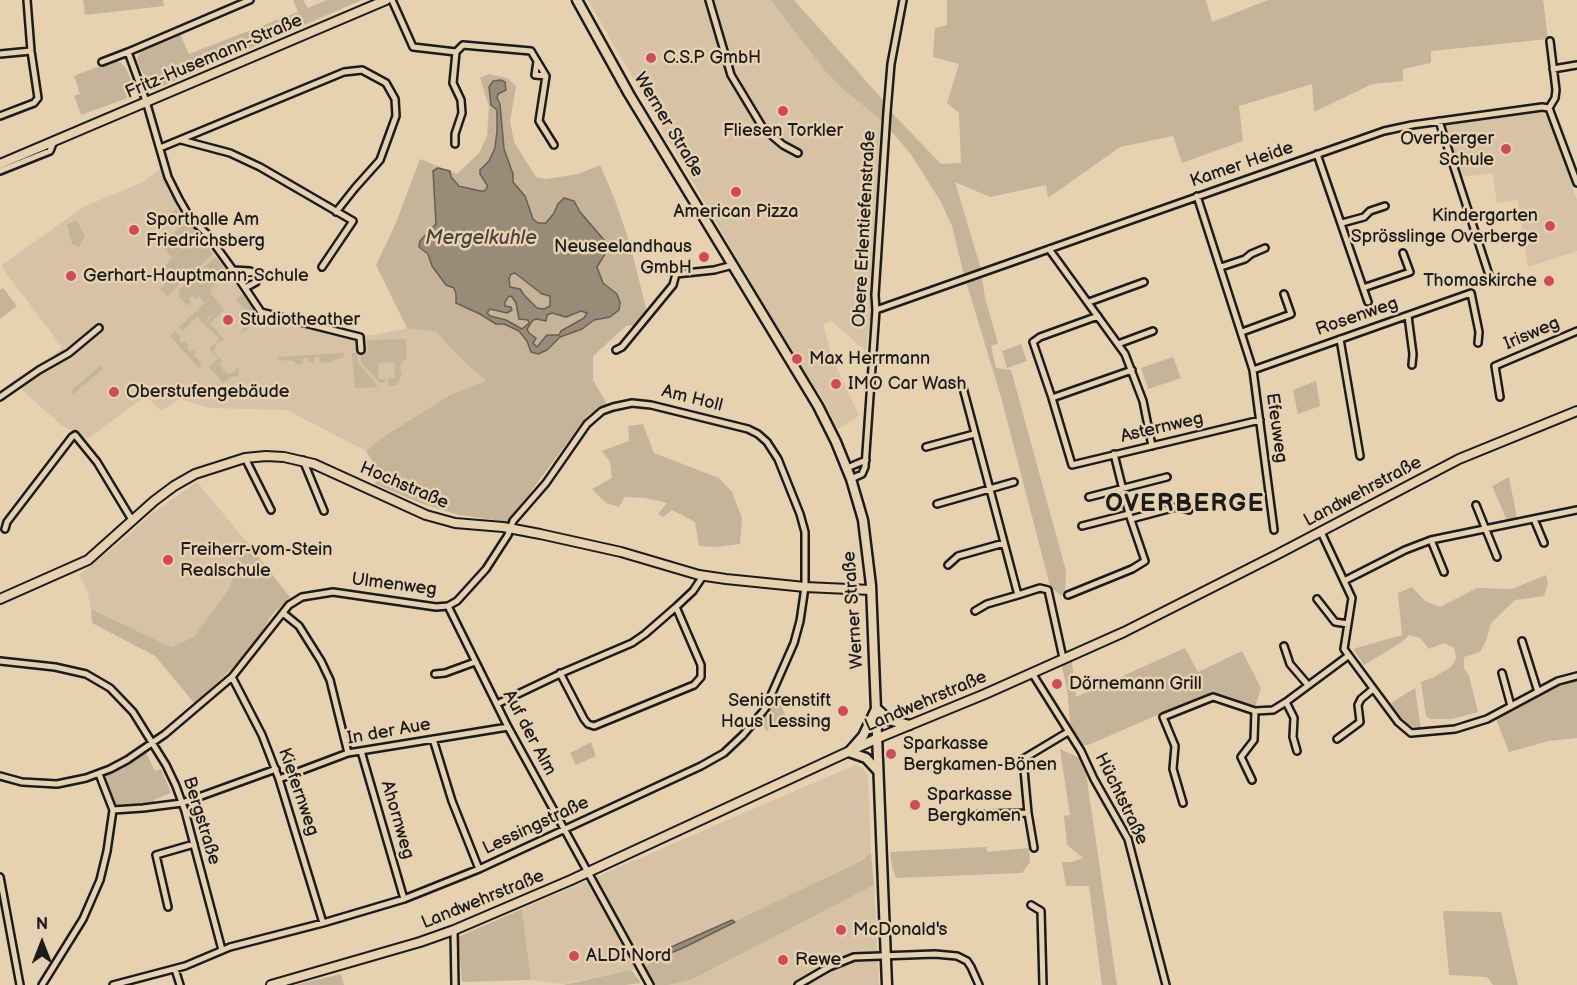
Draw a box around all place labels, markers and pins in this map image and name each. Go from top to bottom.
place label: C.S.P GmbH [663,47,761,69]
marker: C.S.P GmbH [644,51,658,65]
marker: Fliesen Torkler [776,104,790,118]
place label: Fliesen Torkler [723,120,843,142]
place label: Overberger Schule [1400,128,1494,170]
marker: Overberger Schule [1499,142,1513,156]
marker: American Pizza [729,185,743,199]
place label: American Pizza [674,201,798,223]
place label: Kindergarten Sprösslinge Overberge [1351,205,1538,248]
place label: Sporthalle Am Friedrichsberg [146,209,265,252]
marker: Kindergarten Sprösslinge Overberge [1543,219,1557,233]
marker: Sporthalle Am Friedrichsberg [127,223,141,237]
place label: Neuseelandhaus GmbH [554,236,692,278]
marker: Neuseelandhaus GmbH [697,250,711,264]
place label: Gerhart-Hauptmann-Schule [83,265,309,287]
marker: Gerhart-Hauptmann-Schule [64,269,78,283]
place label: Thomaskirche [1423,270,1537,292]
marker: Thomaskirche [1542,274,1556,288]
place label: Studiotheather [240,309,360,331]
marker: Studiotheather [221,313,235,327]
place label: Max Herrmann [809,348,930,370]
marker: Max Herrmann [790,352,804,366]
place label: IMO Car Wash [848,373,966,395]
marker: IMO Car Wash [829,377,843,391]
place label: Oberstufengebäude [126,381,290,403]
marker: Oberstufengebäude [107,385,121,399]
place label: Freiherr-vom-Stein Realschule [180,539,332,582]
marker: Freiherr-vom-Stein Realschule [161,553,175,567]
place label: Dörnemann Grill [1069,673,1202,695]
marker: Dörnemann Grill [1050,677,1064,691]
place label: Seniorenstift Haus Lessing [721,690,831,732]
marker: Seniorenstift Haus Lessing [836,704,850,718]
place label: Sparkasse Bergkamen-Bönen [903,733,1057,776]
marker: Sparkasse Bergkamen-Bönen [884,747,898,761]
place label: Sparkasse Bergkamen [927,784,1021,826]
marker: Sparkasse Bergkamen [908,798,922,812]
place label: McDonald's [853,919,947,941]
marker: McDonald's [834,923,848,937]
place label: ALDI Nord [586,945,671,967]
marker: ALDI Nord [567,949,581,963]
place label: Rewe [795,949,841,971]
marker: Rewe [776,953,790,967]

